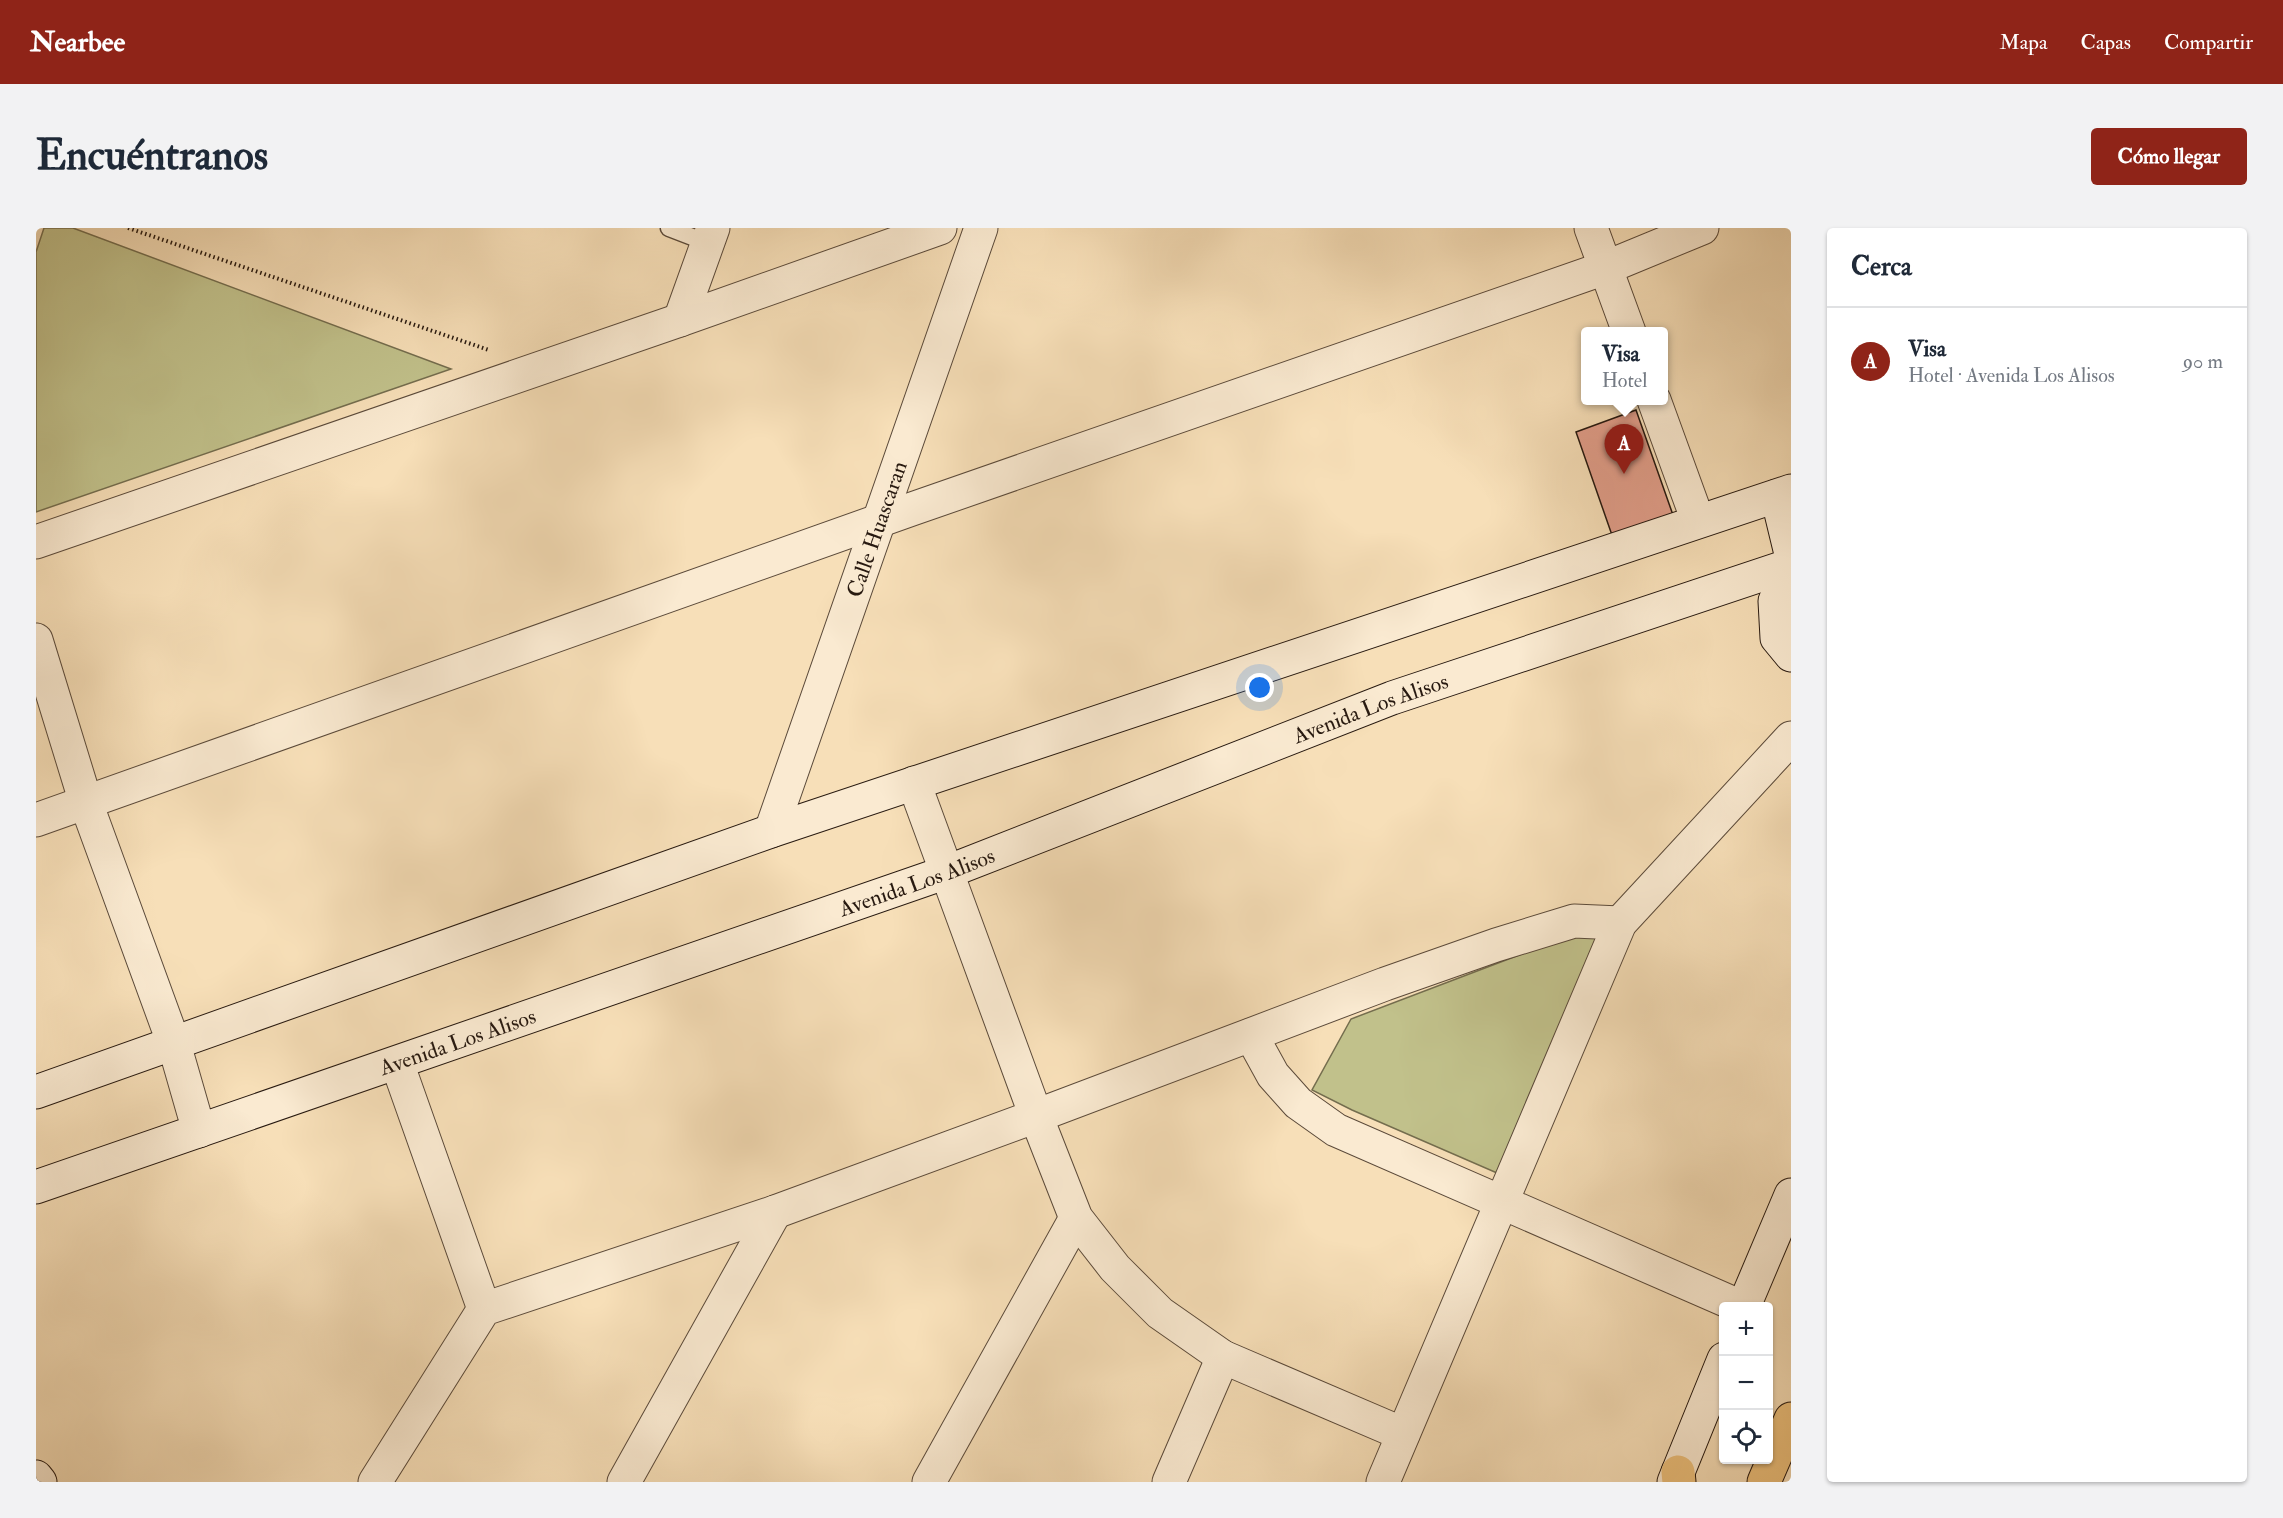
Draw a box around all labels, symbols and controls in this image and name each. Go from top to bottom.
text: Nearbee [30,25,125,60]
text: Mapa [2000,29,2048,56]
text: Capas [2081,29,2131,56]
text: Compartir [2164,29,2253,56]
button: Cómo llegar [2091,128,2247,185]
text: Encuéntranos [36,130,268,182]
text: Cerca [1851,251,1912,283]
popup [1581,327,1668,405]
text: Visa [1908,335,1946,363]
text: Visa [1602,340,1640,368]
text: A [1864,349,1877,374]
text: 90 m [2183,349,2223,374]
text: Hotel · Avenida Los Alisos [1908,363,2115,388]
text: Hotel [1602,368,1647,393]
pin: A [1604,424,1644,474]
street label: Calle Huascaran [841,457,914,601]
street label: Avenida Los Alisos [1288,667,1452,751]
your location [1245,673,1274,702]
street label: Avenida Los Alisos [834,842,999,924]
street label: Avenida Los Alisos [375,1002,540,1082]
map controls [1719,1302,1773,1464]
button: + [1719,1302,1773,1356]
button: − [1719,1356,1773,1410]
button: locate [1719,1410,1773,1464]

